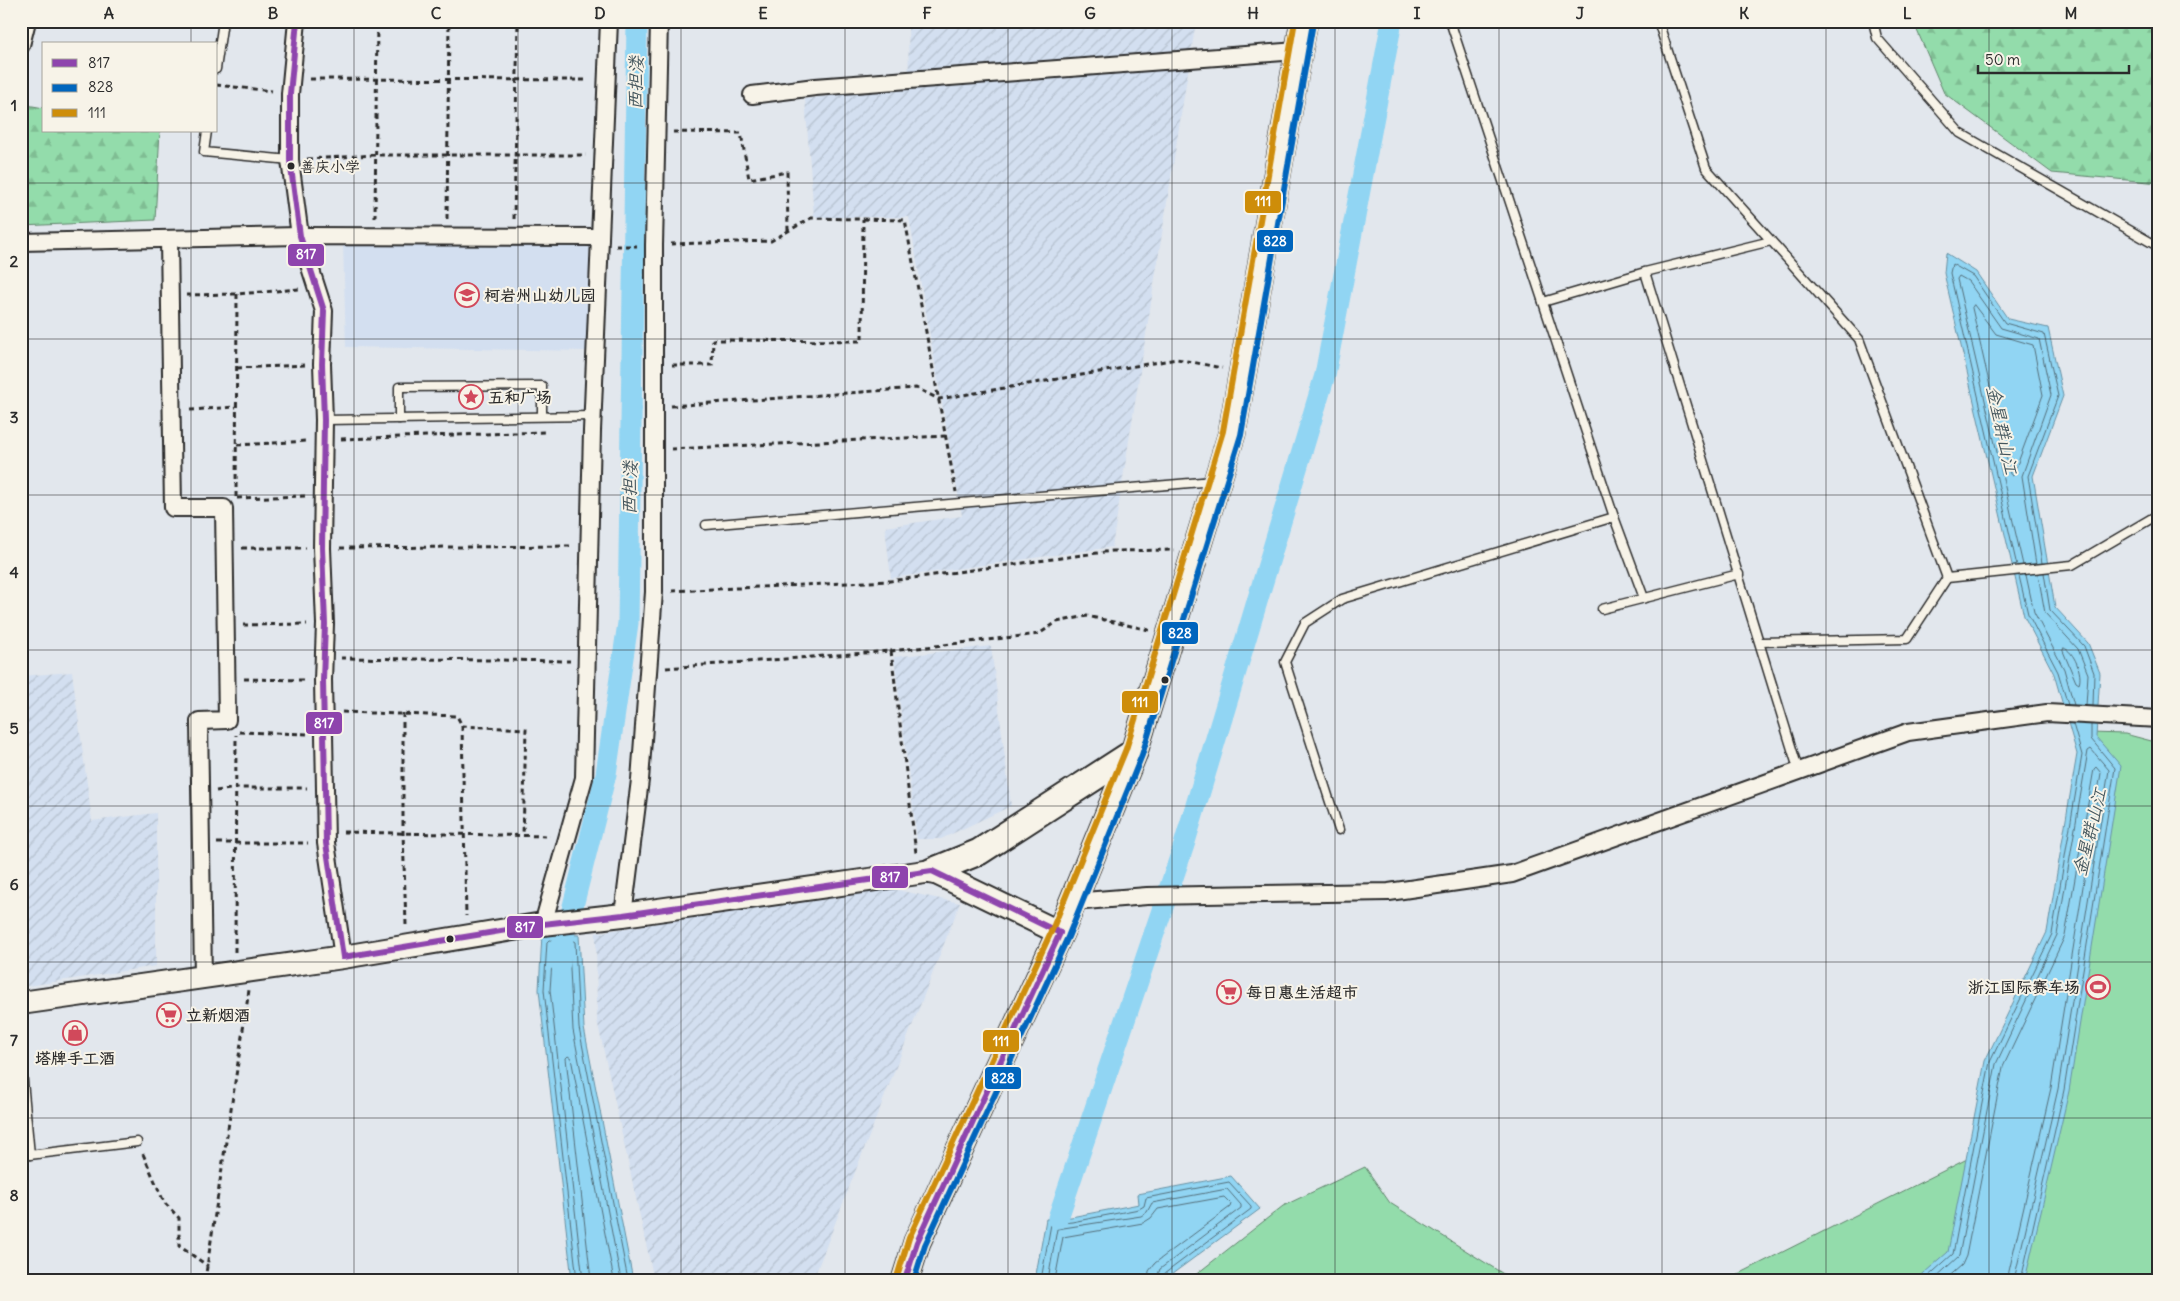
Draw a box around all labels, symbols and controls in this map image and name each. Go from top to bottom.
text: A [104,3,114,23]
text: B [268,3,279,23]
text: C [431,3,442,23]
text: D [594,3,606,23]
text: E [758,3,768,23]
text: F [922,3,932,23]
text: G [1084,3,1096,23]
text: H [1247,3,1259,23]
text: I [1414,3,1421,23]
text: J [1576,3,1585,23]
text: K [1739,3,1749,23]
text: L [1903,3,1912,23]
text: M [2065,3,2078,23]
legend [42,42,218,132]
scale bar [1978,42,2129,74]
text: 50 m [1985,50,2020,69]
text: 817 [88,53,110,72]
water label: 西担溇 [624,55,647,110]
text: 828 [88,77,114,96]
text: 1 [11,95,17,115]
text: 111 [88,103,106,122]
place label: 善庆小学 [300,157,360,176]
marker: 善庆小学 [286,161,296,171]
line badge: 111 [1244,190,1282,214]
text: 111 [1255,192,1271,210]
line badge: 828 [1256,229,1294,253]
text: 828 [1263,232,1287,250]
line badge: 817 [287,243,325,267]
text: 817 [296,245,316,263]
text: 2 [10,251,19,271]
school or university icon: 柯岩州山幼儿园 [454,282,480,308]
place label: 柯岩州山幼儿园 [484,285,596,305]
water label: 金星群山江 [1982,383,2023,477]
place icon: 五和广场 [458,384,484,410]
place label: 五和广场 [488,387,552,407]
text: 3 [9,407,19,427]
water label: 西担溇 [618,460,641,515]
text: 4 [9,562,19,582]
line badge: 828 [1161,621,1199,645]
text: 828 [1168,624,1192,642]
unlabelled marker [1160,675,1170,685]
line badge: 111 [1121,690,1159,714]
text: 111 [1132,693,1148,711]
line badge: 817 [305,711,343,735]
text: 817 [314,714,334,732]
text: 5 [9,718,19,738]
water label: 金星群山江 [2067,784,2112,878]
line badge: 817 [871,865,909,889]
text: 817 [880,868,900,886]
text: 6 [9,874,19,894]
line badge: 817 [506,915,544,939]
text: 817 [515,918,535,936]
unlabelled marker [445,934,455,944]
sports icon: 浙江国际赛车场 [2085,974,2111,1000]
place label: 浙江国际赛车场 [1968,977,2080,997]
supermarket icon: 每日惠生活超市 [1216,979,1242,1005]
place label: 每日惠生活超市 [1246,982,1358,1002]
supermarket icon: 立新烟酒 [156,1002,182,1028]
place label: 立新烟酒 [186,1005,250,1025]
shop icon: 塔牌手工酒 [62,1020,88,1046]
line badge: 111 [982,1029,1020,1053]
text: 7 [10,1030,18,1050]
text: 111 [993,1032,1009,1050]
place label: 塔牌手工酒 [35,1048,115,1068]
line badge: 828 [984,1066,1022,1090]
text: 828 [991,1069,1015,1087]
text: 8 [9,1185,19,1205]

